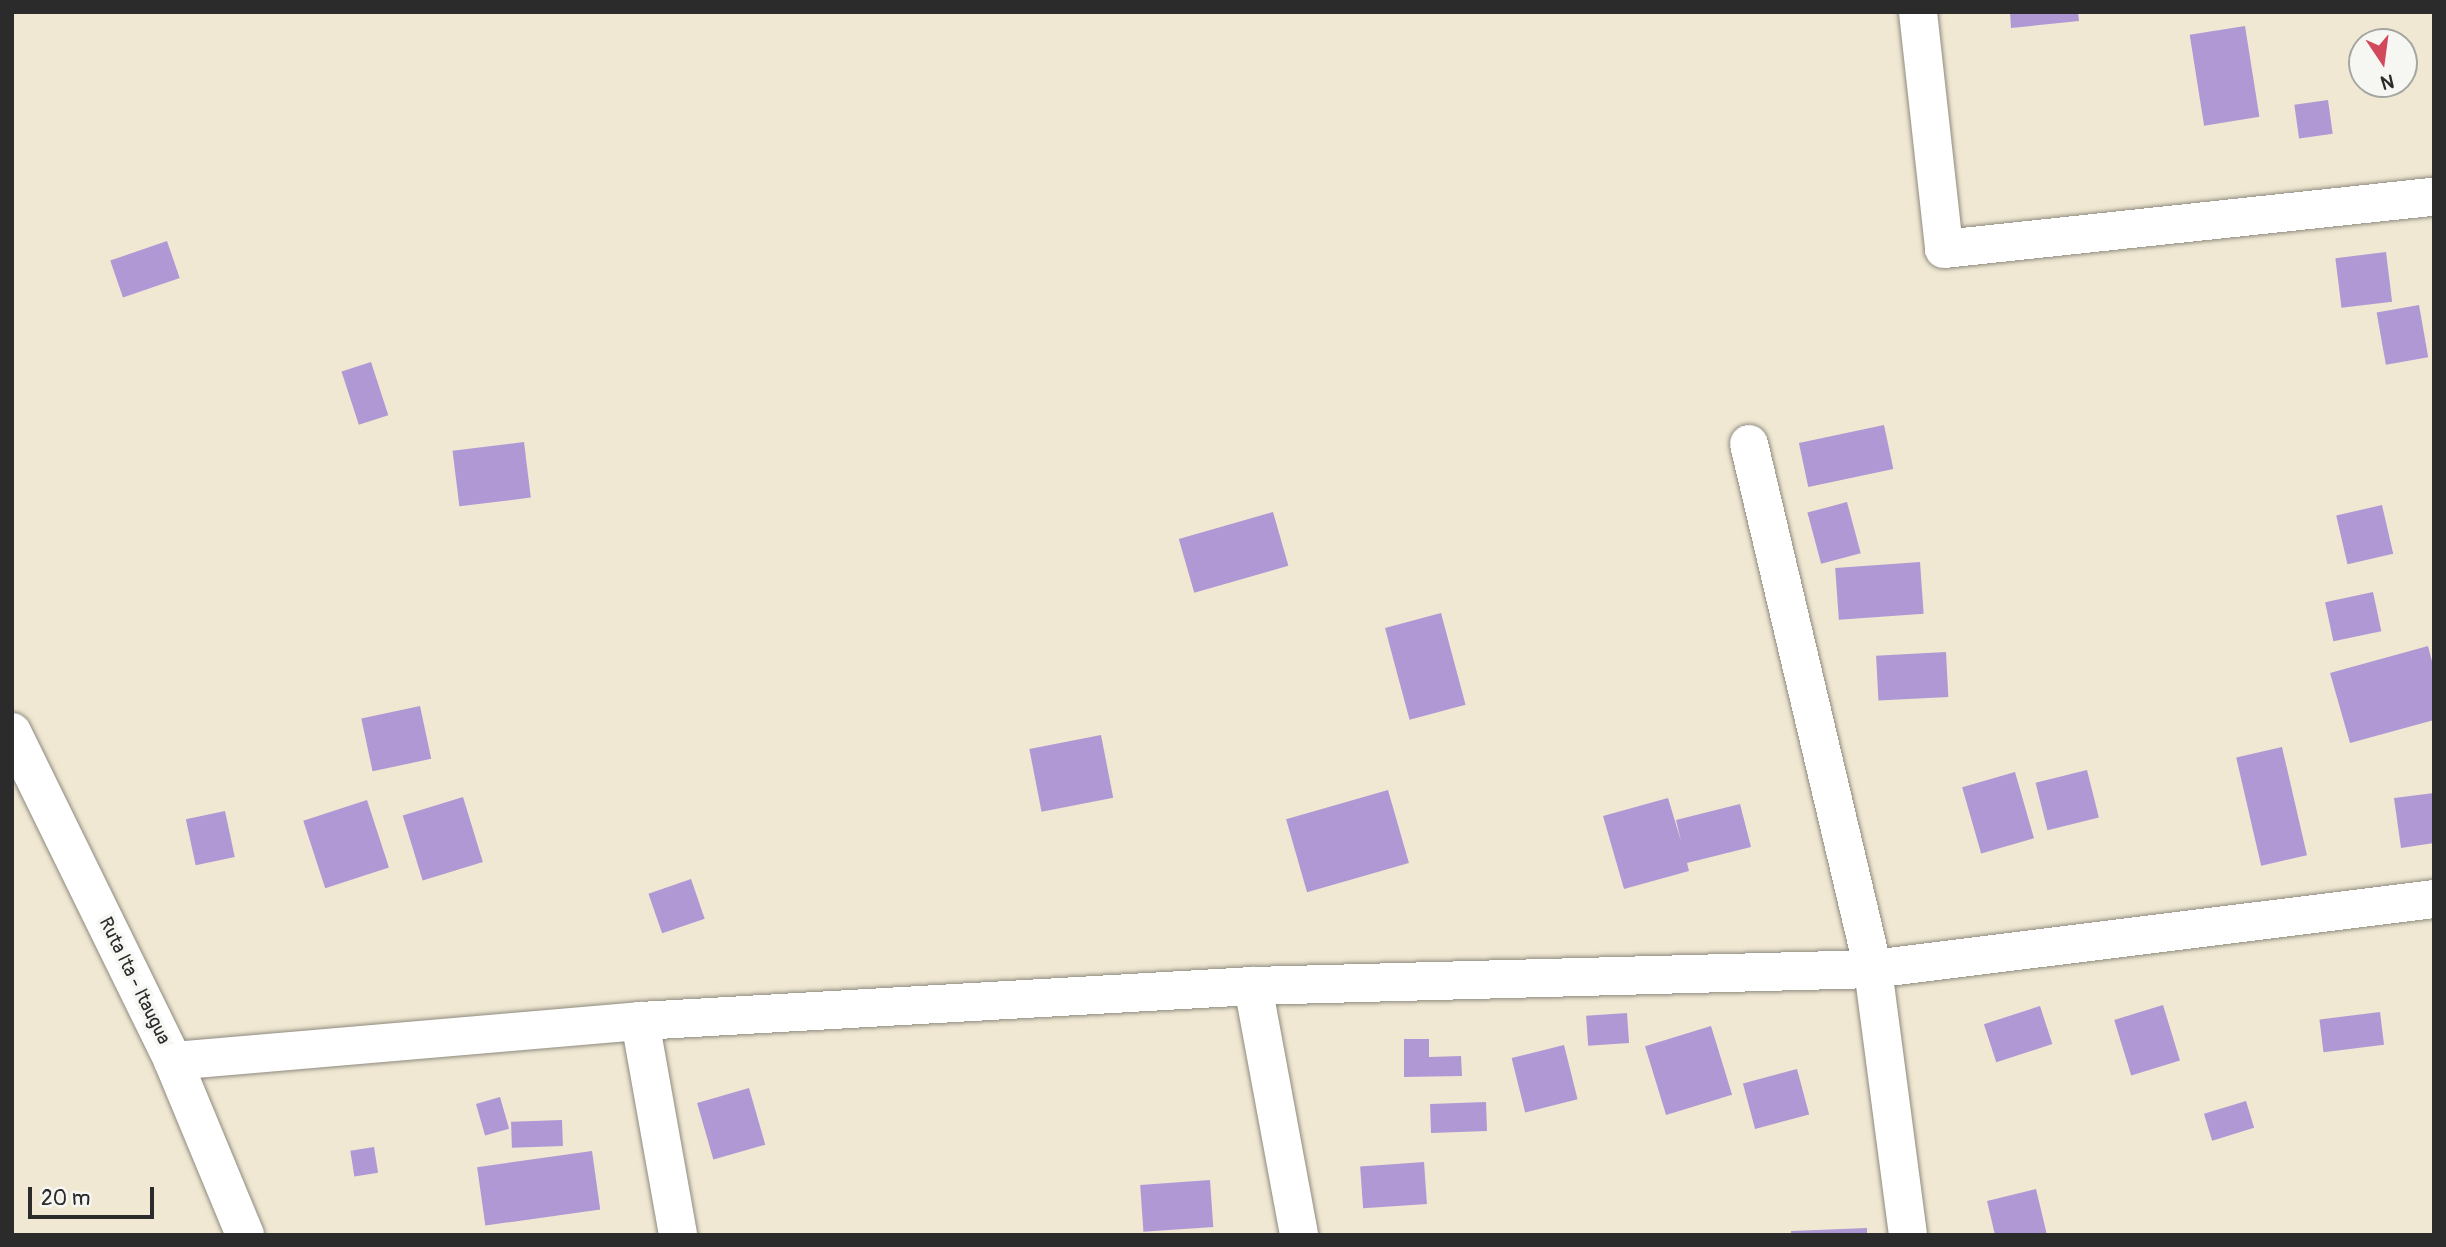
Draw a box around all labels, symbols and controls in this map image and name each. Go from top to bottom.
north arrow [2348,28,2418,98]
text: N [2378,68,2396,95]
street label: Ruta Ita - Itaugua [93,914,175,1048]
scale bar [32,1174,158,1218]
text: 20 m [41,1185,90,1212]

